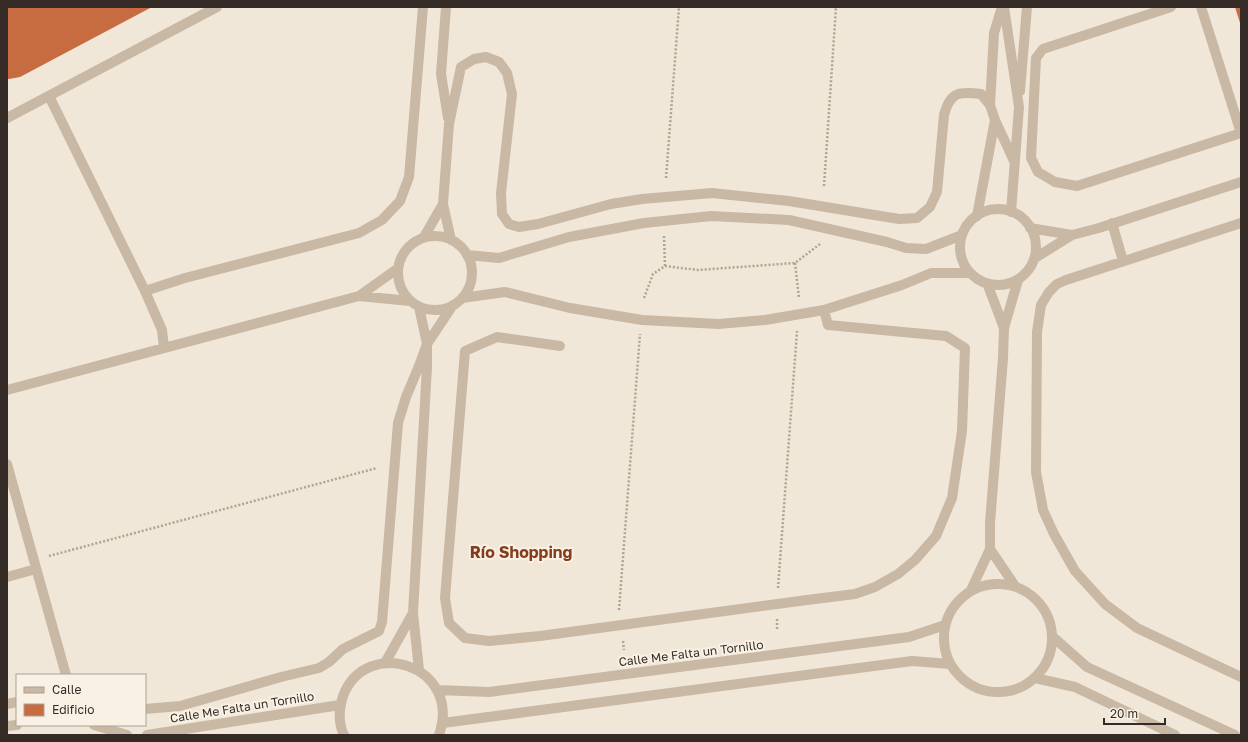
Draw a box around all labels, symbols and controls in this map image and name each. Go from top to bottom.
district label: Río Shopping [470,542,572,562]
street label: Calle Me Falta un Tornillo [618,637,764,669]
legend [16,674,146,726]
text: Calle [52,682,82,697]
street label: Calle Me Falta un Tornillo [169,688,315,726]
scale bar [1104,700,1165,726]
text: Edificio [52,702,94,717]
text: 20 m [1110,706,1138,721]

